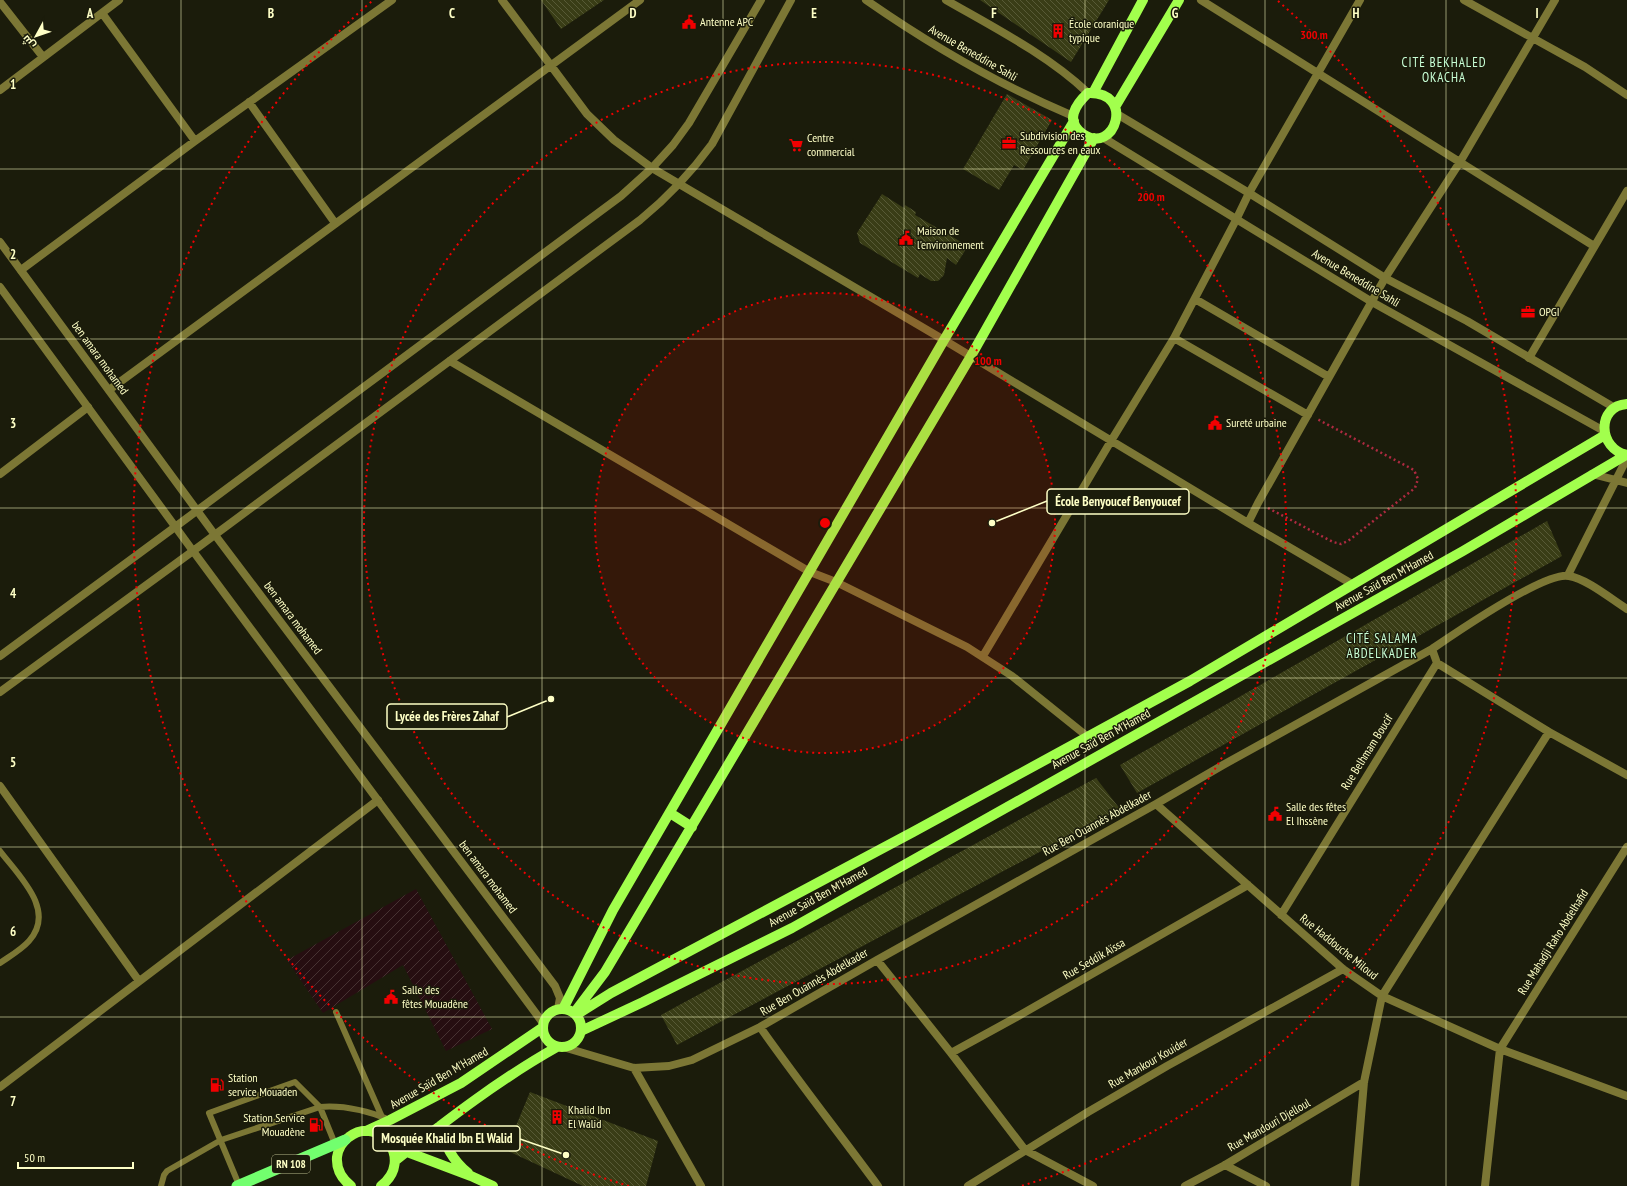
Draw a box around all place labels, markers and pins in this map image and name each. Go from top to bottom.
public building icon: Antenne APC [681,14,697,30]
place label: Antenne APC [700,14,754,29]
place label: École coranique typique [1069,16,1134,45]
building icon: École coranique typique [1050,23,1066,39]
place label: Subdivision des Ressources en eaux [1020,128,1100,157]
place label: Centre commercial [807,130,855,159]
office icon: Subdivision des Ressources en eaux [1001,135,1017,151]
supermarket icon: Centre commercial [788,137,804,153]
place label: Maison de l'environnement [917,223,984,252]
public building icon: Maison de l'environnement [898,230,914,246]
office icon: OPGI [1520,304,1536,320]
place label: OPGI [1539,304,1560,319]
public building icon: Sureté urbaine [1207,415,1223,431]
place label: Sureté urbaine [1226,415,1287,430]
callout: École Benyoucef Benyoucef [1047,489,1189,514]
centre of rings [818,516,832,530]
callout: Lycée des Frères Zahaf [387,704,507,729]
place label: Salle des fêtes El Ihssène [1286,799,1346,828]
public building icon: Salle des fêtes El Ihssène [1267,806,1283,822]
place label: Salle des fêtes Mouadène [402,982,468,1011]
public building icon: Salle des fêtes Mouadène [383,989,399,1005]
place label: Station service Mouaden [228,1070,297,1099]
fuel station icon: Station service Mouaden [209,1077,225,1093]
place label: Khalid Ibn El Walid [568,1102,610,1131]
building icon: Khalid Ibn El Walid [549,1109,565,1125]
place label: Station Service Mouadène [243,1110,305,1139]
fuel station icon: Station Service Mouadène [308,1117,324,1133]
callout: Mosquée Khalid Ibn El Walid [373,1126,520,1151]

